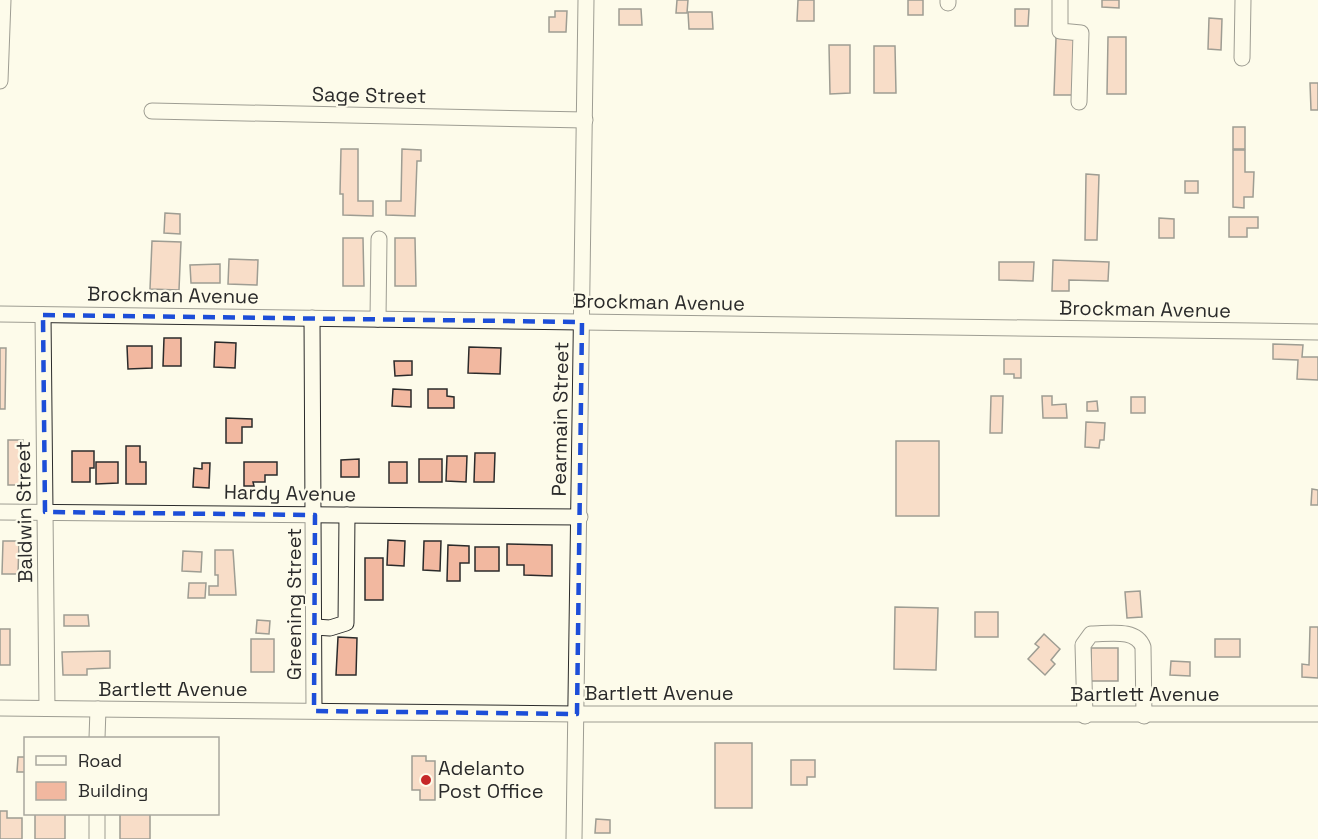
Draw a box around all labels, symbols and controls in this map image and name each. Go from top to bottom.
street label: Sage Street [312,81,426,109]
street label: Brockman Avenue [87,281,259,309]
street label: Brockman Avenue [573,288,745,316]
street label: Brockman Avenue [1059,295,1231,323]
street label: Pearmain Street [546,341,574,497]
street label: Baldwin Street [10,441,38,583]
street label: Hardy Avenue [224,479,356,507]
street label: Greening Street [281,528,307,680]
street label: Bartlett Avenue [98,676,248,702]
street label: Bartlett Avenue [584,680,734,706]
street label: Bartlett Avenue [1070,681,1220,707]
legend [24,737,219,815]
text: Road [78,749,122,772]
place label: Adelanto Post Office [438,755,544,804]
marker: Adelanto Post Office [419,773,433,787]
text: Building [78,779,148,802]

